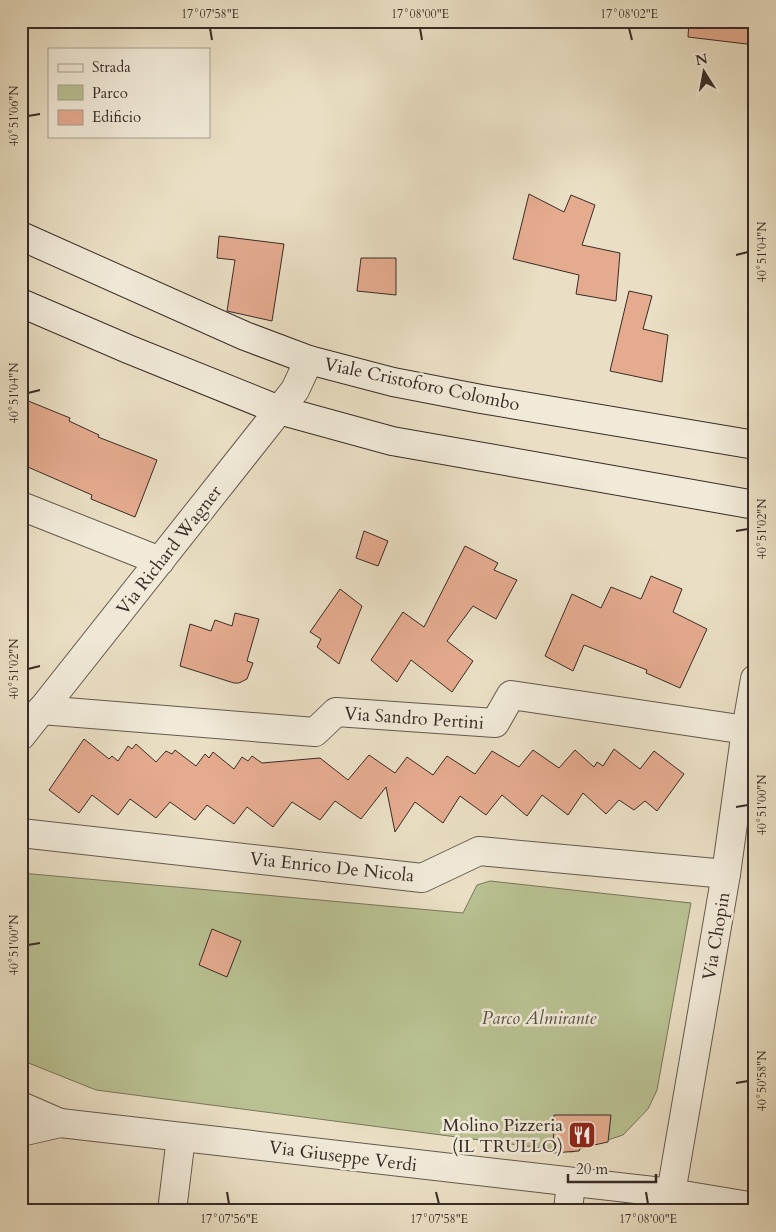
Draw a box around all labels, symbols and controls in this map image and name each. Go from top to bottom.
text: 17°07'58"E [181,6,239,22]
text: 17°08'00"E [391,6,449,22]
text: 17°08'02"E [600,6,658,22]
legend [48,48,210,138]
north arrow [678,48,728,98]
text: N [694,49,709,70]
text: Strada [92,57,131,77]
text: Parco [92,83,128,103]
text: 40°51'06"N [6,85,22,146]
text: Edificio [92,107,141,127]
text: 40°51'04"N [754,221,770,282]
street label: Viale Cristoforo Colombo [322,352,522,417]
text: 40°51'04"N [6,362,22,423]
street label: Via Richard Wagner [111,480,228,620]
text: 40°51'02"N [754,498,770,559]
text: 40°51'02"N [6,638,22,699]
street label: Via Sandro Pertini [343,701,485,736]
text: 40°51'00"N [754,774,770,835]
street label: Via Enrico De Nicola [249,846,416,889]
street label: Via Chopin [696,889,737,982]
text: 40°51'00"N [6,914,22,975]
park label: Parco Almirante [482,1006,597,1031]
text: 40°50'58"N [754,1050,770,1111]
place label: Molino Pizzeria (IL TRULLO) [443,1113,563,1159]
restaurant icon: Molino Pizzeria (IL TRULLO) [567,1120,597,1150]
street label: Via Giuseppe Verdi [267,1135,418,1178]
scale bar [568,1152,656,1184]
text: 20 m [576,1159,608,1179]
text: 17°07'56"E [200,1211,258,1227]
text: 17°07'58"E [410,1211,468,1227]
text: 17°08'00"E [619,1211,677,1227]

